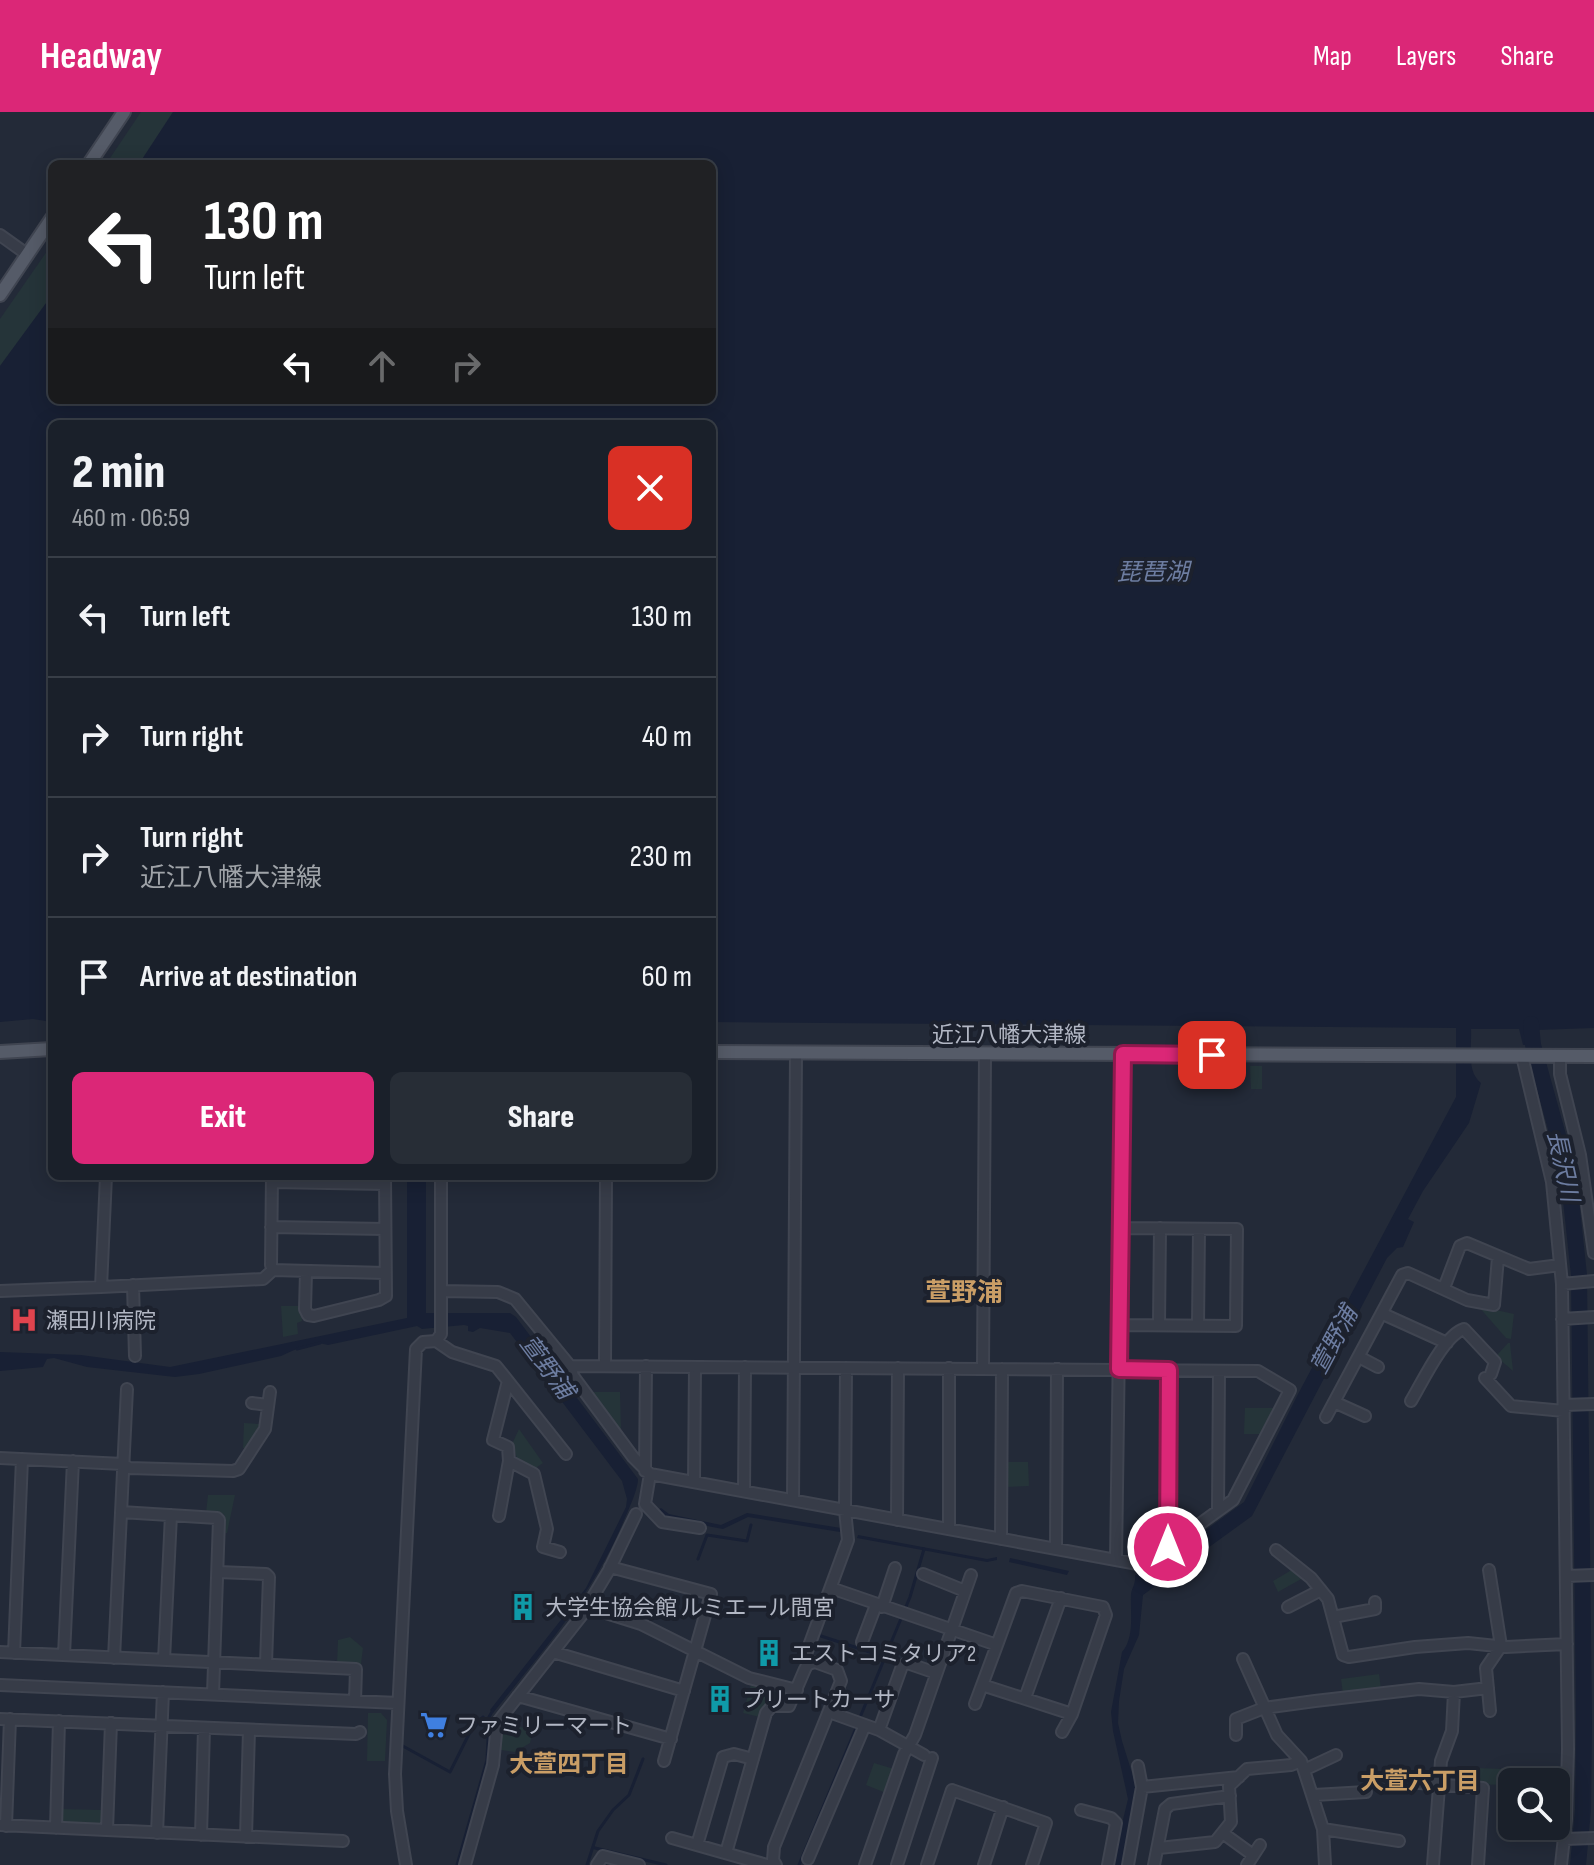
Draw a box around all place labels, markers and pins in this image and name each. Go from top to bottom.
pin [1178,1021,1246,1089]
hospital icon: 瀬田川病院 [9,1305,39,1335]
place label: 瀬田川病院 [46,1308,156,1335]
building icon: 大学生協会館 ルミエール間宮 [508,1592,538,1622]
place label: 大学生協会館 ルミエール間宮 [545,1595,835,1622]
building icon: エストコミタリア2 [754,1638,784,1668]
place label: エストコミタリア2 [791,1641,976,1668]
building icon: プリートカーサ [705,1684,735,1714]
place label: プリートカーサ [742,1687,896,1714]
supermarket icon: ファミリーマート [419,1710,449,1740]
place label: ファミリーマート [456,1713,632,1740]

